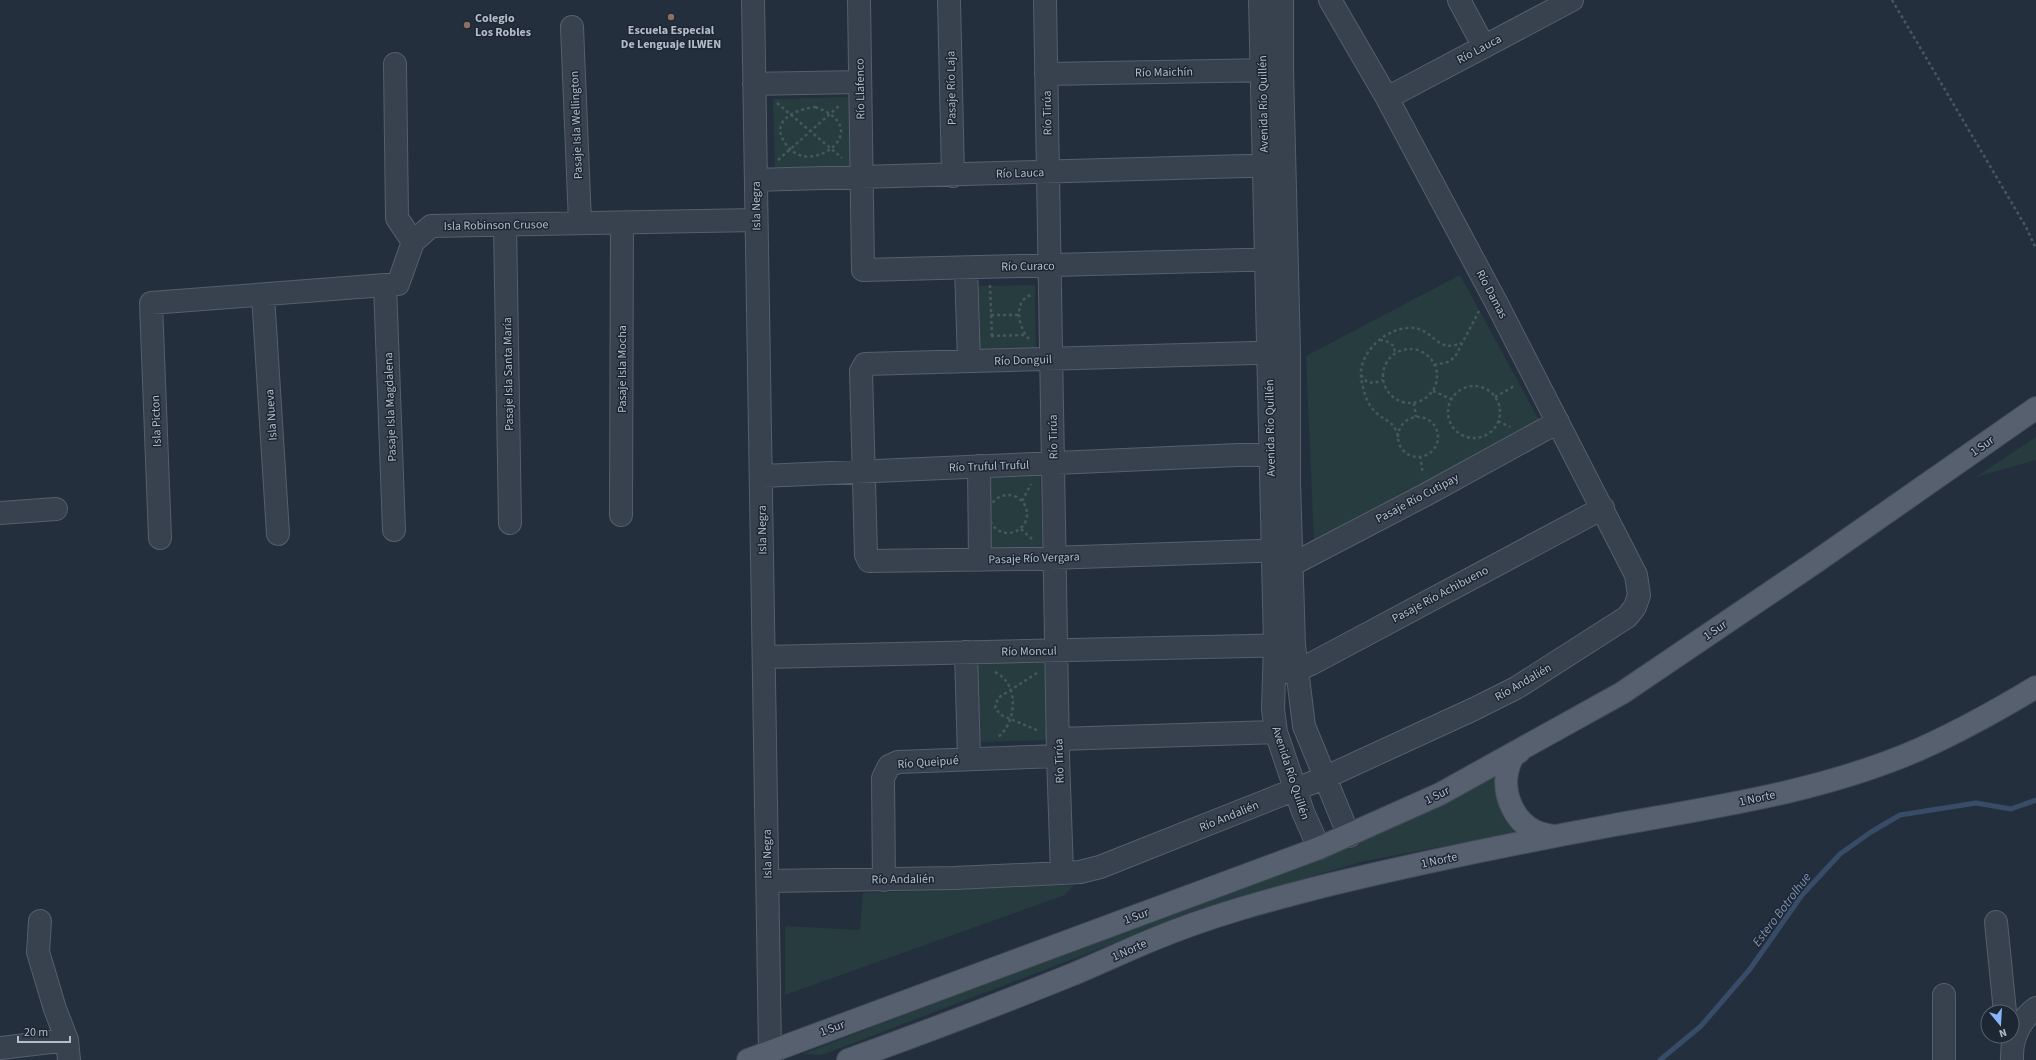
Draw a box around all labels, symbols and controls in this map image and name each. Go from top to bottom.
place label: Colegio Los Robles [475,10,531,41]
marker: Escuela Especial De Lenguaje ILWEN [666,12,676,22]
marker: Colegio Los Robles [462,20,472,30]
place label: Escuela Especial De Lenguaje ILWEN [621,22,721,53]
street label: Río Lauca [1454,31,1505,68]
street label: Pasaje Río Laja [942,51,961,125]
street label: Avenida Río Quillén [1254,55,1273,153]
street label: Río Llafenco [851,58,870,120]
street label: Río Maichín [1135,63,1193,82]
street label: Pasaje Isla Wellington [566,70,587,179]
street label: Río Tirúa [1039,90,1056,136]
street label: Río Lauca [995,164,1045,183]
street label: Isla Negra [748,181,765,231]
street label: Isla Robinson Crusoe [444,216,548,235]
street label: Río Curaco [1001,258,1055,275]
street label: Río Damas [1472,267,1512,322]
street label: Pasaje Isla Santa María [499,317,518,431]
street label: Pasaje Isla Mocha [614,325,631,413]
street label: Río Donguil [994,351,1052,370]
street label: Pasaje Isla Magdalena [380,352,401,462]
street label: Avenida Río Quillén [1261,379,1280,477]
street label: Isla Nueva [261,389,282,441]
street label: Isla Picton [147,395,166,447]
street label: Río Tirúa [1045,414,1062,460]
street label: 1 Sur [1967,432,1998,461]
street label: Río Truful Truful [949,457,1029,476]
street label: Pasaje Río Cutipay [1373,469,1462,528]
street label: Isla Negra [754,505,771,555]
street label: Pasaje Río Vergara [988,548,1080,569]
street label: Pasaje Río Achibueno [1389,562,1491,627]
street label: 1 Sur [1700,616,1731,645]
street label: Río Moncul [1001,643,1057,660]
street label: Río Andalién [1492,659,1555,706]
street label: Avenida Río Quillén [1267,724,1314,822]
street label: Río Tirúa [1050,738,1069,784]
street label: Río Queipué [897,752,959,773]
street label: 1 Sur [1422,782,1453,809]
street label: 1 Norte [1737,786,1777,811]
street label: Río Andalién [1197,797,1262,836]
street label: Isla Negra [759,829,776,879]
street label: 1 Norte [1419,848,1459,873]
water label: Estero Botrolhue [1748,869,1815,950]
street label: Río Andalién [871,870,935,889]
street label: 1 Sur [1121,904,1152,929]
street label: 1 Norte [1109,935,1149,966]
north arrow [1980,1004,2020,1044]
street label: 1 Sur [817,1016,848,1041]
scale bar [18,1018,70,1044]
text: 20 m [24,1024,48,1041]
text: N [1997,1025,2009,1041]

